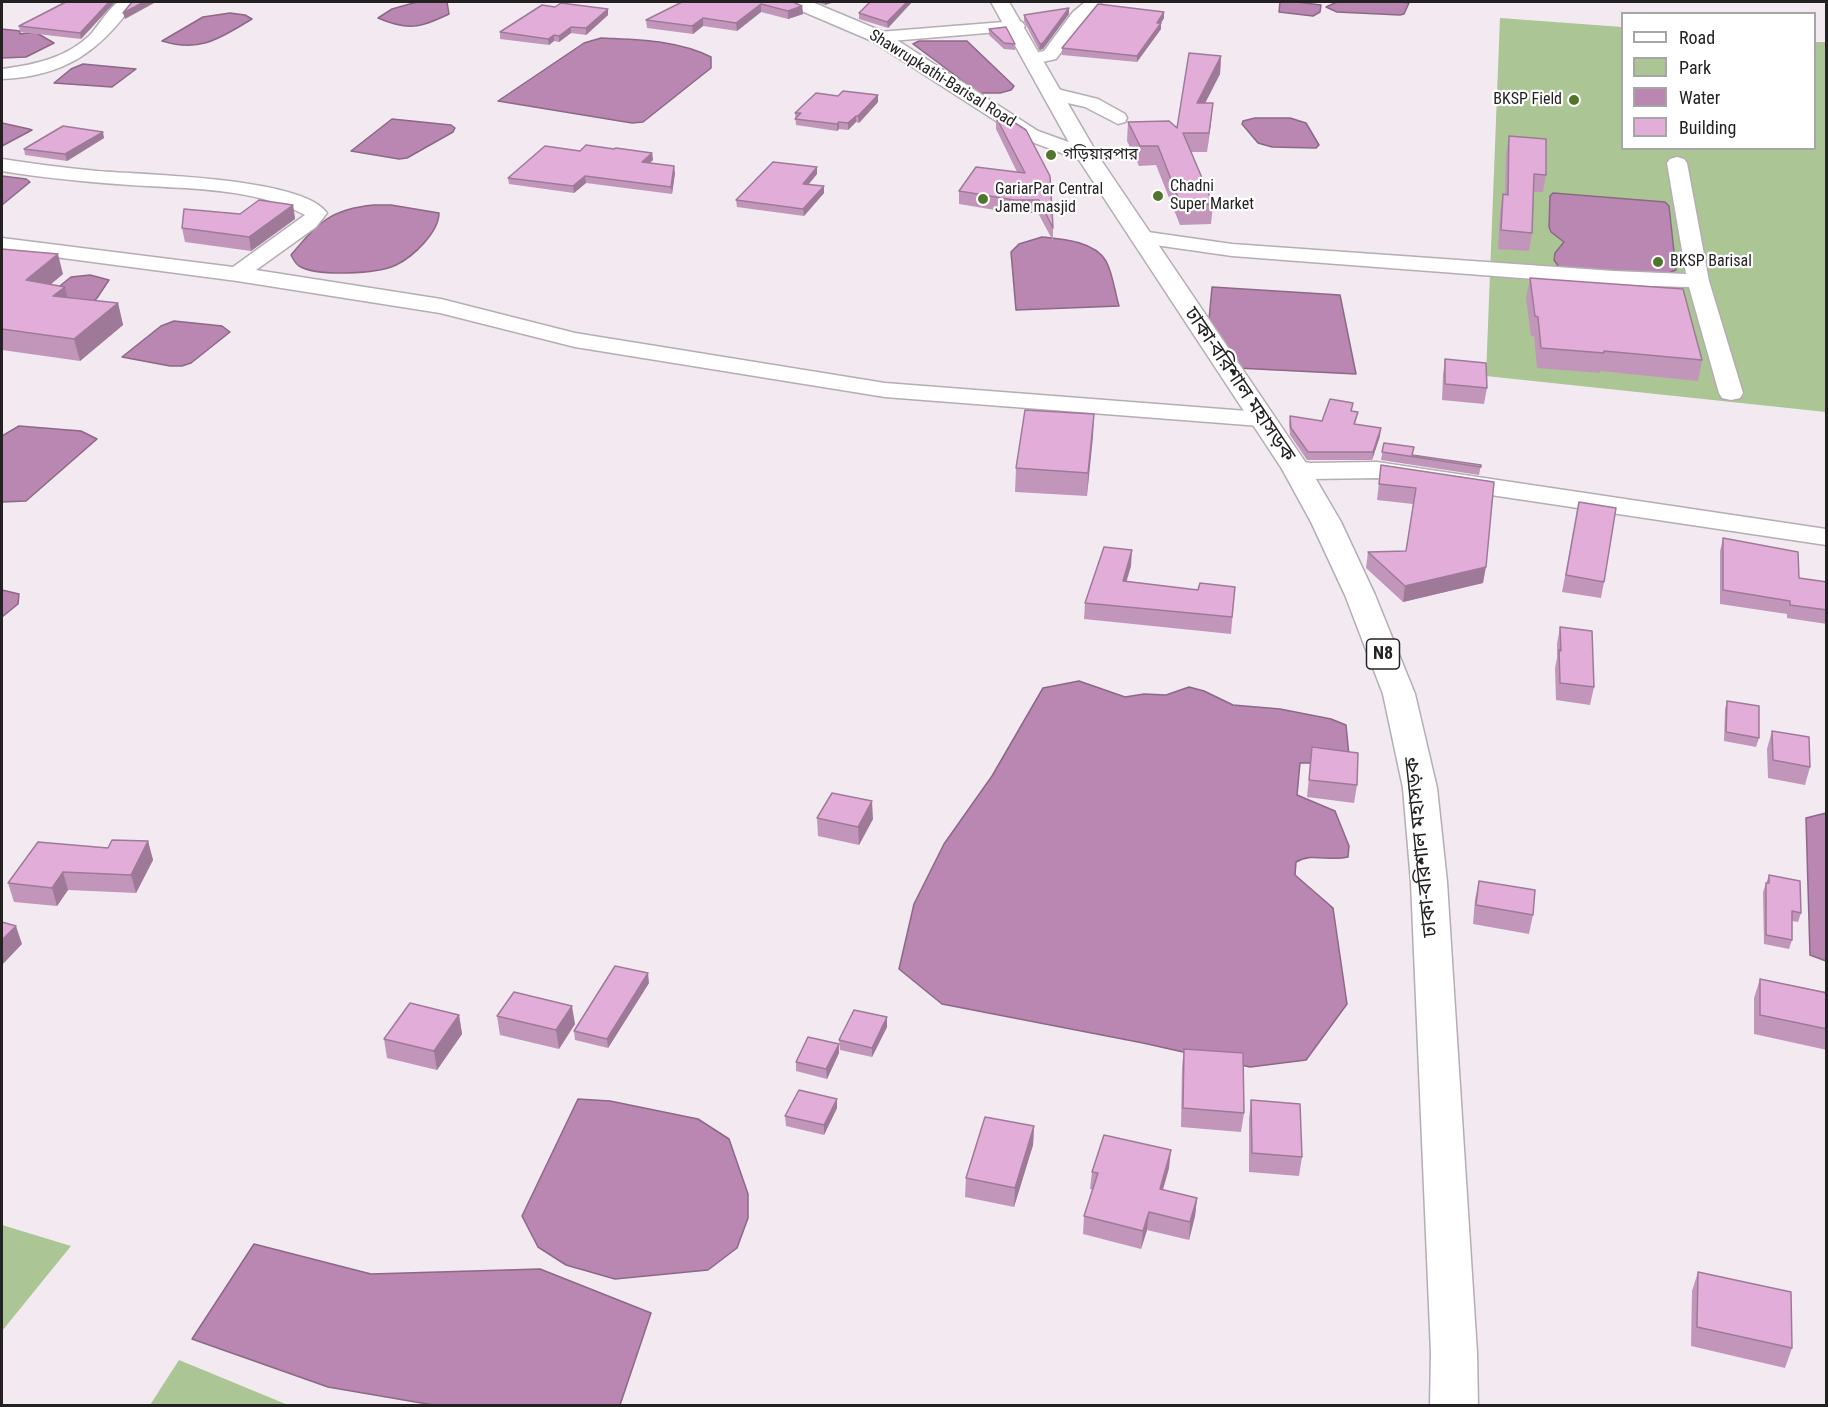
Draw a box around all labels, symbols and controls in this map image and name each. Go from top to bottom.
legend [1621,12,1816,150]
street label: Shawrupkathi-Barisal Road [865,26,1019,132]
text: Road [1679,27,1715,48]
text: Park [1679,57,1711,78]
text: Water [1679,87,1720,108]
place label: BKSP Field [1493,90,1562,110]
marker: BKSP Field [1567,93,1581,107]
text: Building [1679,117,1736,138]
place label: গড়িয়ারপার [1063,145,1138,165]
marker: গড়িয়ারপার [1044,148,1058,162]
place label: Chadni Super Market [1170,177,1254,215]
place label: GariarPar Central Jame masjid [995,180,1103,218]
marker: Chadni Super Market [1151,189,1165,203]
marker: GariarPar Central Jame masjid [976,192,990,206]
place label: BKSP Barisal [1670,252,1752,272]
marker: BKSP Barisal [1651,255,1665,269]
street label: ঢাকা-বরিশাল মহাসড়ক [1178,303,1300,467]
road number: N8 [1366,639,1400,669]
street label: ঢাকা-বরিশাল মহাসড়ক [1401,756,1443,938]

